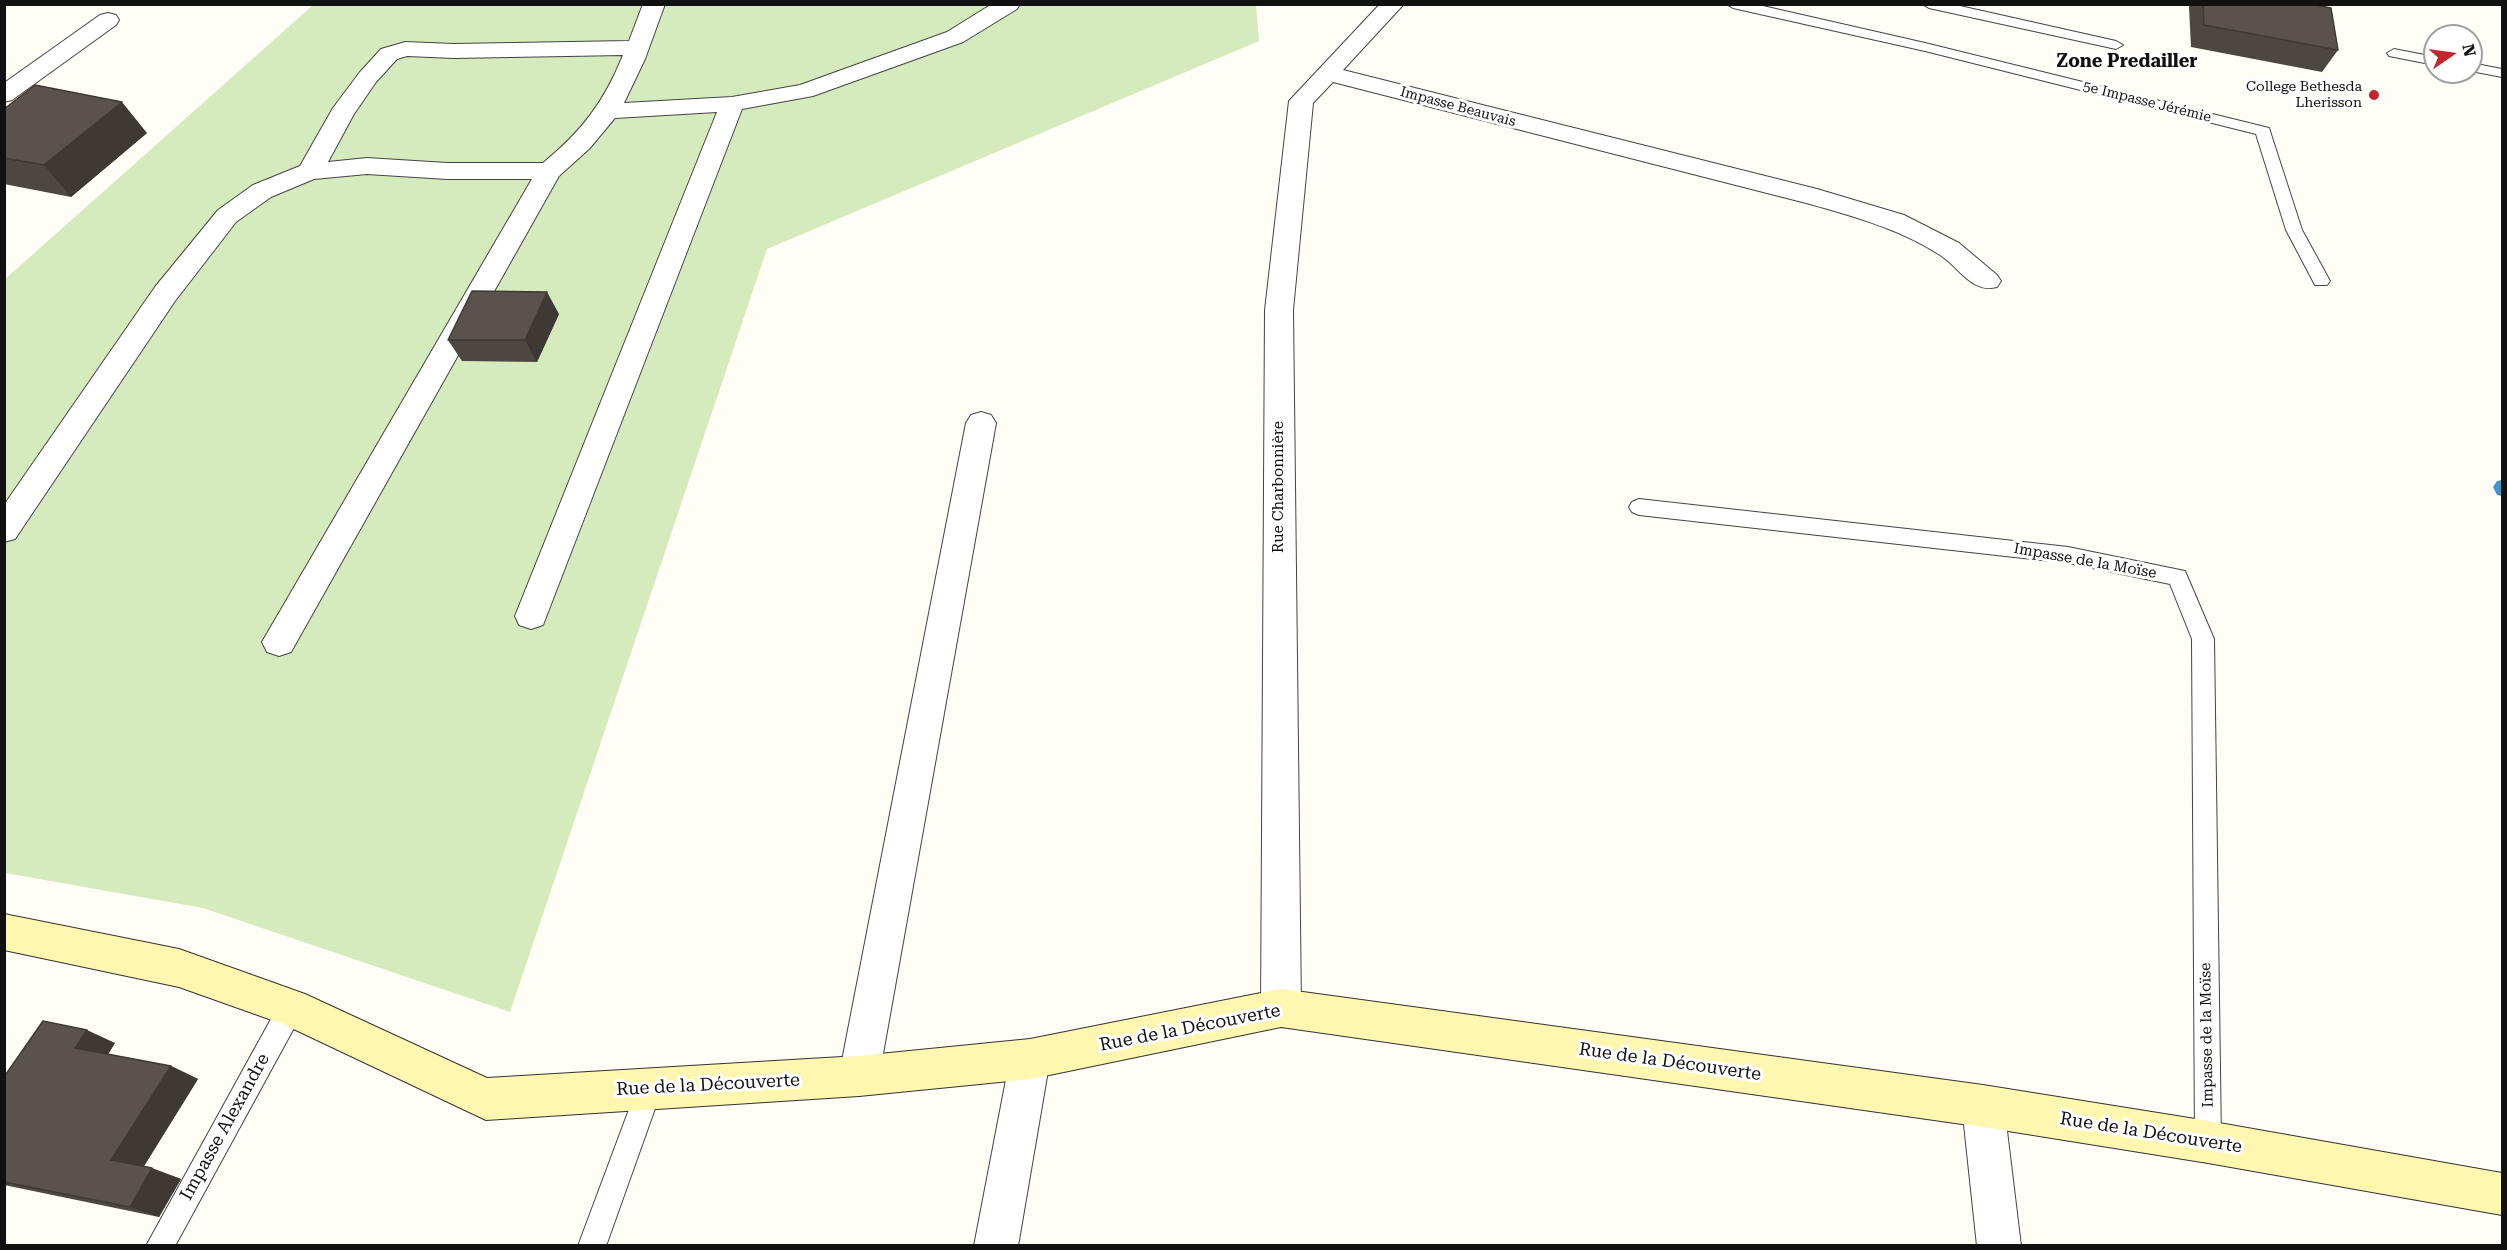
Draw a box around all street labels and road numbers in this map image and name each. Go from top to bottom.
street label: 5e Impasse Jérémie [2081,78,2213,126]
street label: Impasse Beauvais [1398,83,1518,131]
street label: Rue Charbonnière [1270,421,1288,553]
street label: Impasse de la Moïse [2012,540,2158,582]
street label: Impasse de la Moïse [2197,962,2217,1108]
street label: Rue de la Découverte [1098,1000,1282,1056]
street label: Rue de la Découverte [1577,1039,1763,1085]
street label: Impasse Alexandre [176,1050,274,1204]
street label: Rue de la Découverte [616,1069,800,1101]
street label: Rue de la Découverte [2058,1108,2244,1158]

